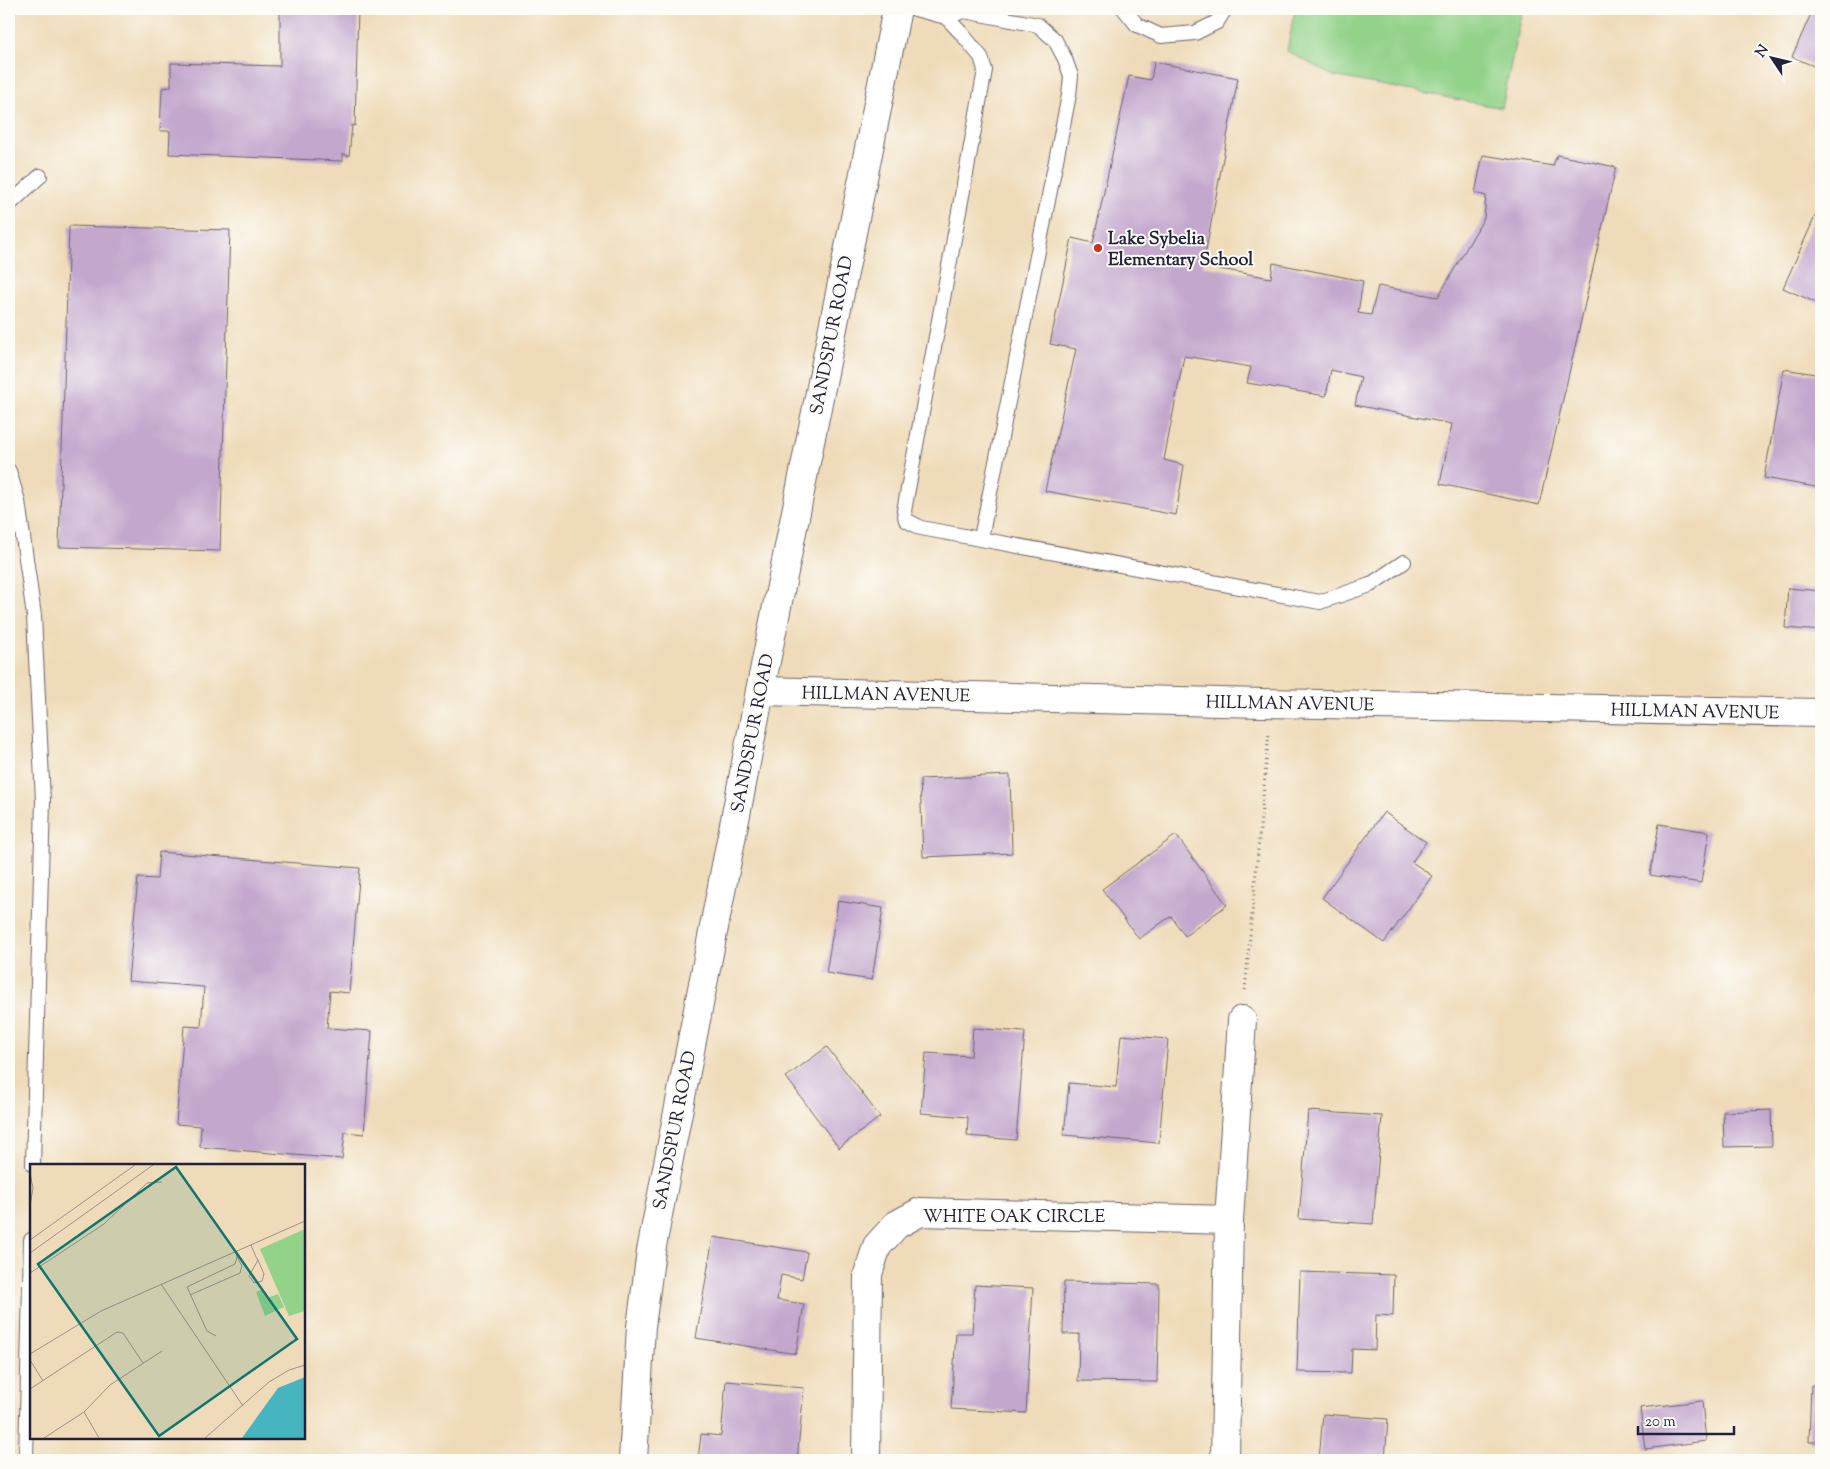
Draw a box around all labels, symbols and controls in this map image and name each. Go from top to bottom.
north arrow [1748,32,1798,82]
text: N [1752,41,1774,62]
place label: Lake Sybelia Elementary School [1108,227,1254,274]
marker: Lake Sybelia Elementary School [1092,242,1104,254]
street label: SANDSPUR ROAD [805,254,861,417]
street label: SANDSPUR ROAD [726,652,782,815]
street label: HILLMAN AVENUE [801,682,971,710]
street label: HILLMAN AVENUE [1205,691,1375,719]
street label: HILLMAN AVENUE [1610,699,1780,727]
street label: SANDSPUR ROAD [648,1049,704,1212]
inset map [30,1164,305,1439]
street label: WHITE OAK CIRCLE [923,1205,1105,1231]
scale bar [1638,1404,1734,1436]
text: 20 m [1645,1412,1676,1433]

